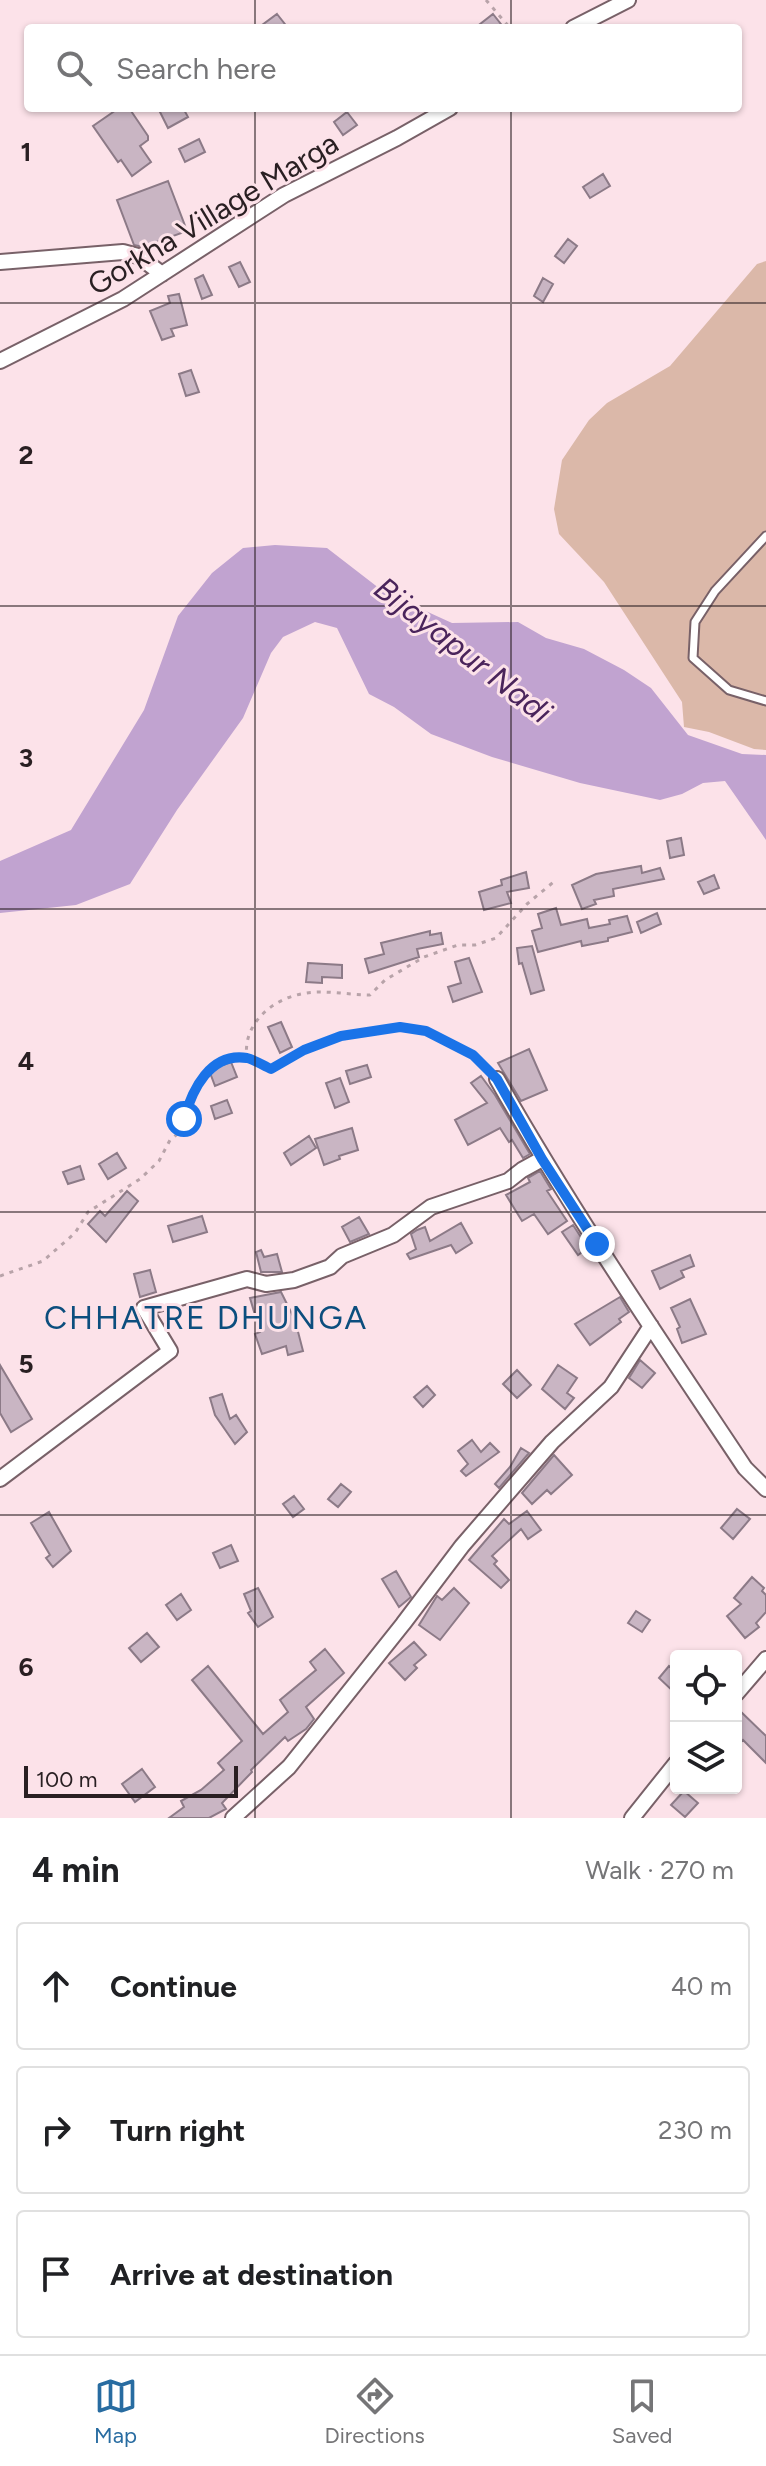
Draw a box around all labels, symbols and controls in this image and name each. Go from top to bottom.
search box [24,24,742,112]
icon: search [52,46,96,90]
text: Search here [116,50,276,87]
street label: Gorkha Village Marga [81,124,345,303]
text: 1 [21,136,31,168]
text: 2 [18,439,34,471]
water label: Bijayapur Nadi [367,569,560,731]
text: 3 [19,742,33,774]
text: 4 [18,1045,34,1077]
route start [166,1101,202,1137]
route end [579,1226,615,1262]
district label: CHHATRE DHUNGA [44,1299,368,1337]
text: 5 [18,1348,34,1380]
map controls [670,1650,742,1794]
button: locate [670,1650,742,1722]
text: 6 [18,1651,34,1683]
button: layers [670,1722,742,1794]
scale bar [24,1762,238,1798]
text: 100 m [36,1766,97,1793]
text: 4 min [32,1850,119,1891]
text: Walk · 270 m [585,1854,734,1886]
icon: ahead [34,1964,78,2008]
text: Continue [110,1968,237,2005]
text: 40 m [671,1970,732,2002]
icon: right [34,2108,78,2152]
text: Turn right [110,2112,245,2149]
text: 230 m [658,2114,732,2146]
icon: arrive [34,2252,78,2296]
text: Arrive at destination [110,2256,393,2293]
tab: Map [94,2374,138,2449]
tab: Directions [325,2374,425,2449]
tab: Saved [612,2374,672,2449]

